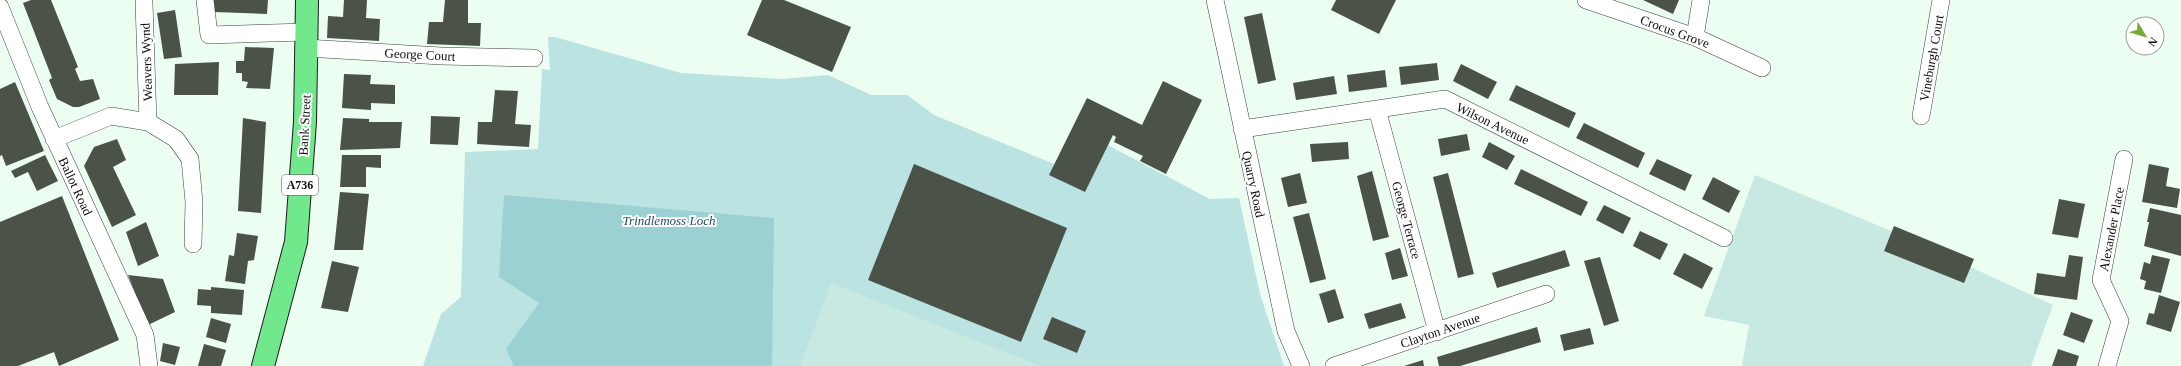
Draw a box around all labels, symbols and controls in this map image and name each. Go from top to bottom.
street label: Crocus Grove [1638,12,1712,51]
street label: Vineburgh Court [1917,13,1947,102]
north arrow [2125,16,2165,56]
street label: Weavers Wynd [138,22,155,101]
text: N [2146,35,2160,49]
street label: George Court [384,45,456,64]
street label: Bank Street [295,94,314,156]
street label: Wilson Avenue [1454,99,1532,148]
street label: Quarry Road [1239,150,1268,219]
street label: Ballot Road [56,155,96,218]
road number: A736 [282,175,318,195]
street label: George Terrace [1389,180,1424,261]
street label: Alexander Place [2096,185,2127,273]
park label: Trindlemoss Loch [623,213,715,228]
street label: Clayton Avenue [1398,310,1482,351]

